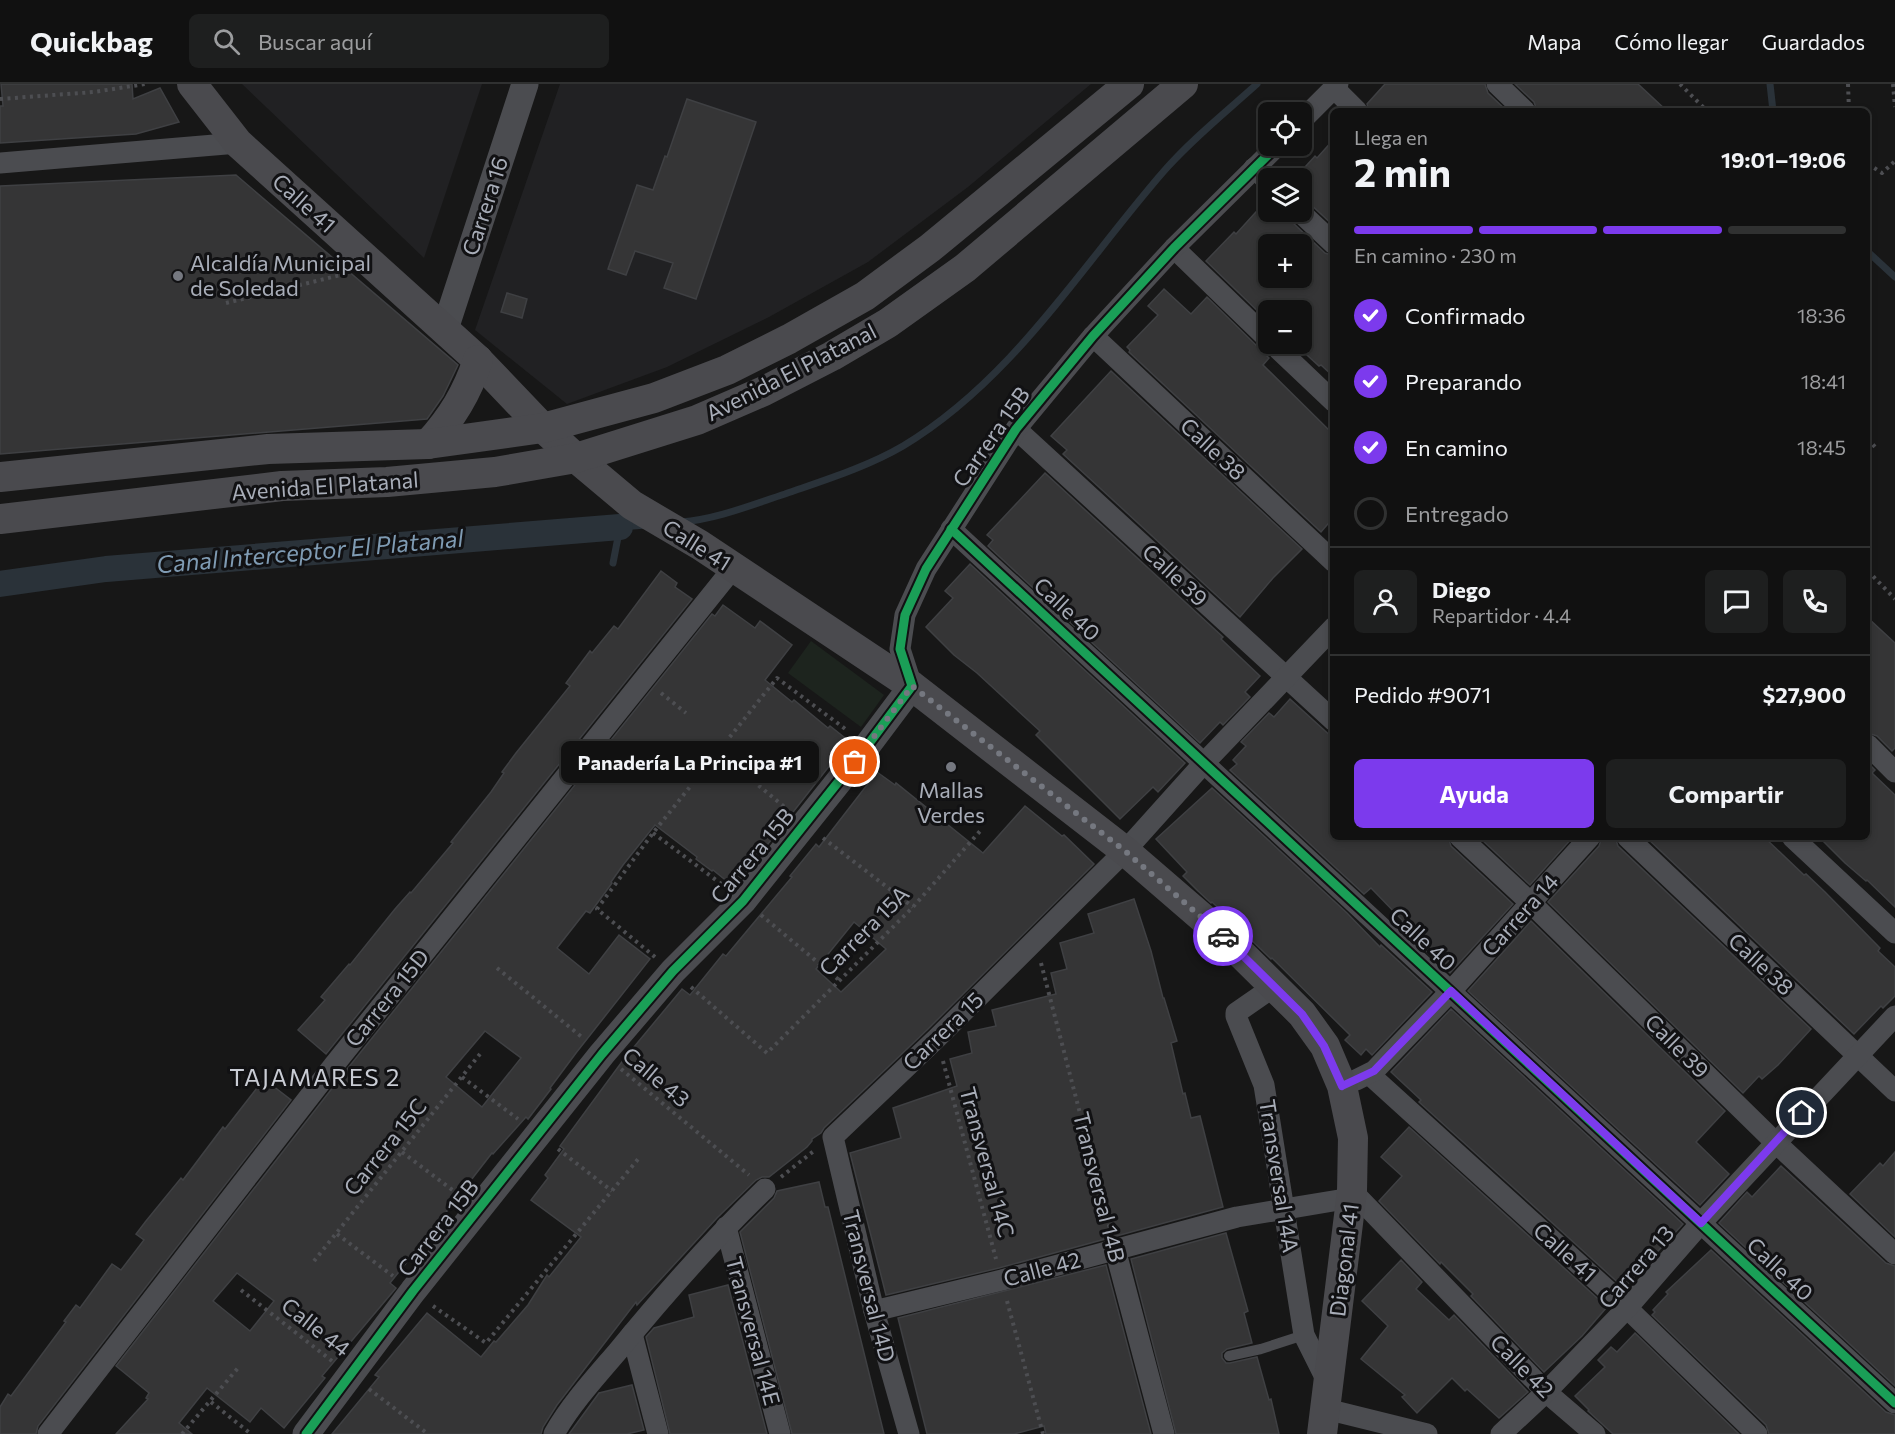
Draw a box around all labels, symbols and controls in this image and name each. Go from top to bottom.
search box [189,14,609,68]
text: Quickbag [30,24,153,58]
icon: search [210,25,243,58]
text: Buscar aquí [258,28,372,55]
text: Mapa [1527,29,1582,54]
text: Cómo llegar [1615,29,1729,54]
text: Guardados [1762,29,1865,54]
map controls [1258,102,1312,354]
button: locate [1258,102,1312,156]
text: Llega en [1354,125,1428,149]
text: 19:01–19:06 [1721,146,1846,173]
text: 2 min [1354,147,1451,195]
street label: Carrera 16 [456,153,513,259]
street label: Calle 41 [267,167,341,238]
button: layers [1258,168,1312,222]
button: + [1258,234,1312,288]
text: En camino · 230 m [1354,243,1517,267]
place label: Alcaldía Municipal de Soledad [190,249,371,301]
marker: Alcaldía Municipal de Soledad [171,269,185,283]
icon: check [1354,299,1387,332]
button: − [1258,300,1312,354]
text: Confirmado [1405,302,1526,329]
text: 18:36 [1797,303,1846,327]
street label: Avenida El Platanal [701,317,880,426]
icon: check [1354,365,1387,398]
text: Preparando [1405,368,1522,395]
text: 18:41 [1801,369,1846,393]
street label: Carrera 15B [946,381,1035,492]
street label: Calle 38 [1175,412,1252,486]
icon: check [1354,431,1387,464]
text: En camino [1405,434,1508,461]
text: 18:45 [1797,435,1846,459]
street label: Avenida El Platanal [230,465,419,506]
text: Entregado [1405,500,1509,527]
street label: Calle 41 [658,513,736,576]
water label: Canal Interceptor El Platanal [155,523,465,578]
street label: Calle 39 [1137,538,1214,612]
button: person [1354,570,1417,633]
button: chat [1705,570,1768,633]
button: phone [1783,570,1846,633]
street label: Calle 40 [1028,571,1106,646]
text: Diego [1432,576,1491,603]
text: Repartidor · 4.4 [1432,603,1571,627]
text: Pedido #9071 [1354,681,1491,708]
text: $27,900 [1763,681,1846,708]
pin [829,736,880,787]
callout: Panadería La Principa #1 [561,741,819,783]
icon: bag [838,745,871,778]
text: Panadería La Principa #1 [578,750,802,774]
button: Ayuda [1354,759,1594,828]
button: Compartir [1606,759,1846,828]
marker: Mallas Verdes [944,760,958,774]
place label: Mallas Verdes [917,776,985,828]
street label: Carrera 15B [704,803,799,909]
street label: Carrera 14 [1475,868,1564,962]
street label: Carrera 15A [813,880,914,981]
street label: Calle 40 [1384,901,1462,976]
courier [1193,906,1253,966]
icon: car [1207,920,1240,953]
street label: Calle 38 [1723,927,1800,1001]
street label: Carrera 15D [339,943,434,1052]
street label: Carrera 15 [897,986,989,1076]
street label: Calle 39 [1640,1008,1715,1083]
street label: Calle 43 [617,1041,695,1112]
district label: TAJAMARES 2 [229,1062,401,1091]
street label: Transversal 14C [954,1084,1021,1240]
pin [1776,1087,1827,1138]
street label: Carrera 15C [337,1093,432,1201]
icon: home [1785,1096,1818,1129]
street label: Transversal 14A [1254,1097,1305,1254]
street label: Transversal 14B [1068,1109,1131,1265]
street label: Carrera 15B [391,1174,484,1282]
street label: Diagonal 41 [1323,1202,1364,1318]
street label: Transversal 14D [838,1207,901,1365]
street label: Calle 41 [1528,1216,1602,1287]
street label: Carrera 13 [1592,1219,1679,1314]
street label: Calle 40 [1741,1231,1819,1306]
street label: Calle 42 [1000,1245,1083,1292]
street label: Transversal 14E [721,1254,786,1408]
street label: Calle 44 [276,1291,356,1362]
street label: Calle 42 [1485,1328,1560,1403]

